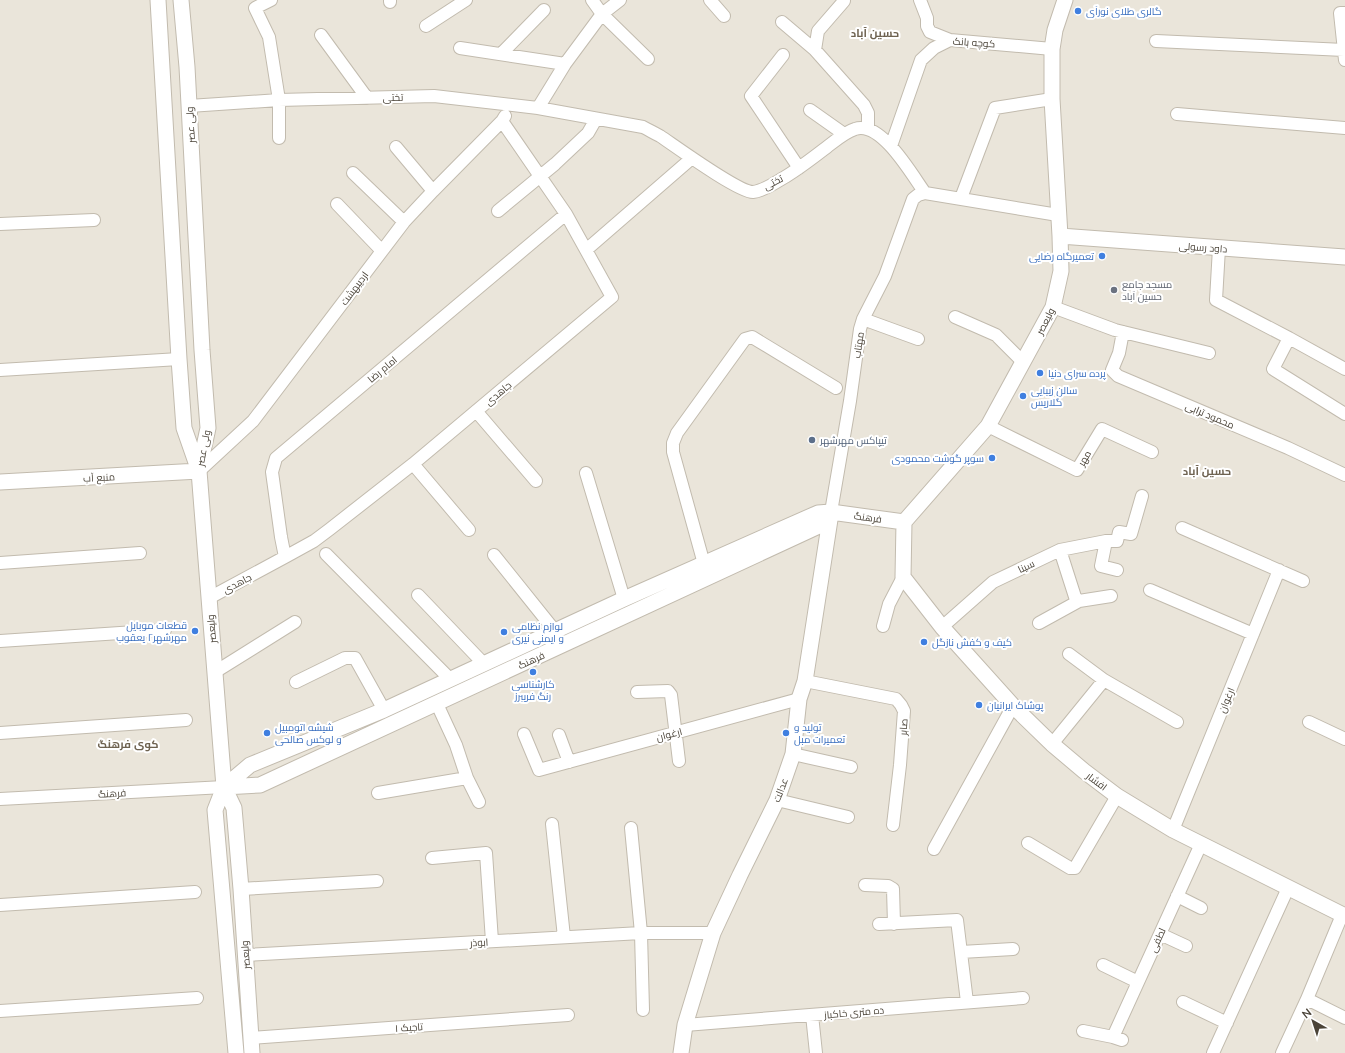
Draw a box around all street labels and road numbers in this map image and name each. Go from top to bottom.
street label: کوچه بانک [952,35,996,51]
street label: تختی [383,91,404,105]
street label: ولی عصر [183,106,199,145]
street label: تختی [761,172,786,194]
street label: داود رسولی [1178,239,1228,257]
street label: اردیبهشت [337,269,372,308]
street label: ولیعصر [1033,305,1059,338]
street label: مهتاب [850,331,868,359]
street label: امام رضا [365,353,400,386]
street label: جاهدی [482,379,515,409]
street label: محمود ترابی [1183,399,1236,433]
street label: ولی عصر [193,429,214,469]
street label: مهر [1074,448,1095,470]
street label: منبع آب [83,470,115,486]
street label: فرهنگ [853,509,883,527]
street label: سینا [1016,557,1037,577]
street label: جاهدی [221,570,254,597]
street label: ولیعصر [204,614,220,645]
street label: فرهنگ [516,649,547,673]
street label: ارغوان [1215,686,1238,715]
street label: صابر [896,718,912,737]
street label: ارغوان [655,725,684,745]
street label: افشار [1082,769,1110,794]
street label: عدالت [770,776,792,804]
street label: فرهنگ [98,786,126,802]
street label: لطفی [1146,926,1169,955]
street label: ابوذر [468,936,489,951]
street label: ولیعصر [238,940,254,971]
street label: ده متری خاکباز [822,1003,885,1023]
street label: تاجیک ۱ [395,1020,424,1036]

